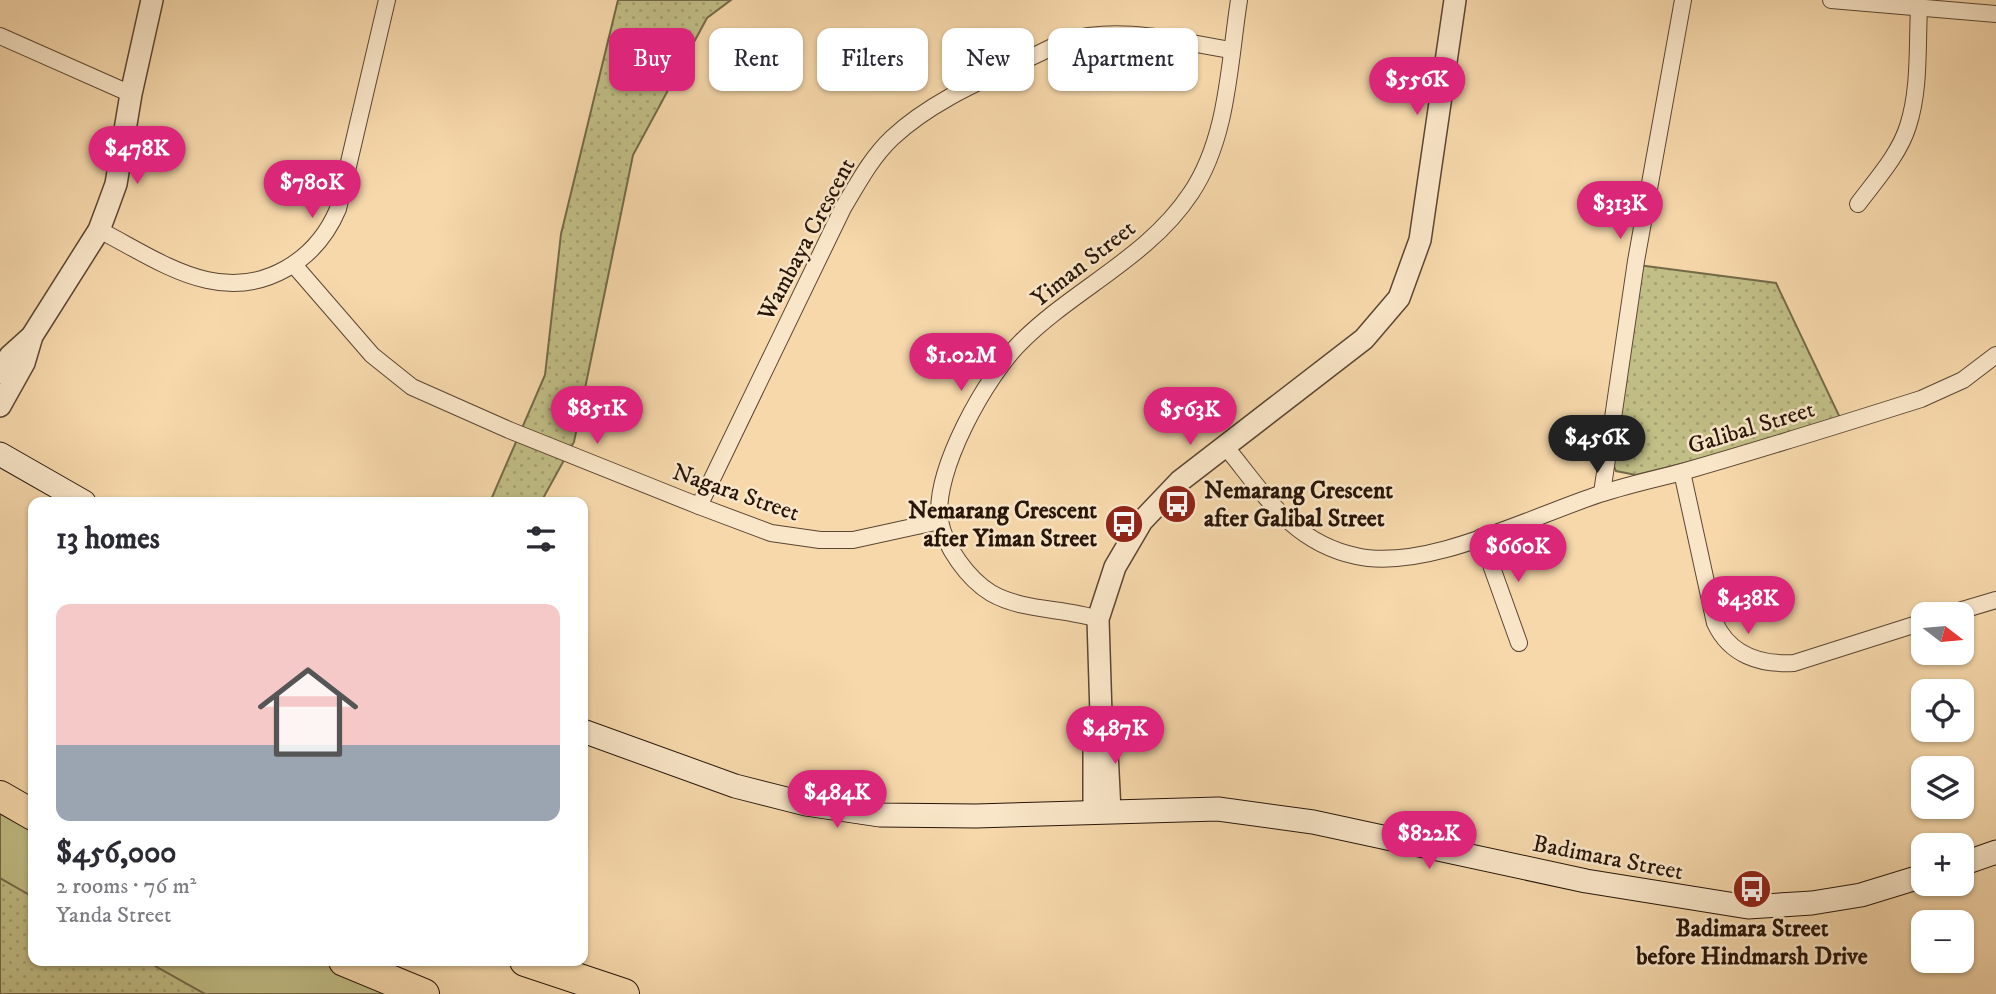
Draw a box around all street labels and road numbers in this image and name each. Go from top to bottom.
street label: Wambaya Crescent [751,153,862,327]
street label: Yiman Street [1026,214,1142,314]
street label: Galibal Street [1684,394,1819,461]
street label: Nagara Street [668,457,803,529]
street label: Badimara Street [1530,829,1686,887]

